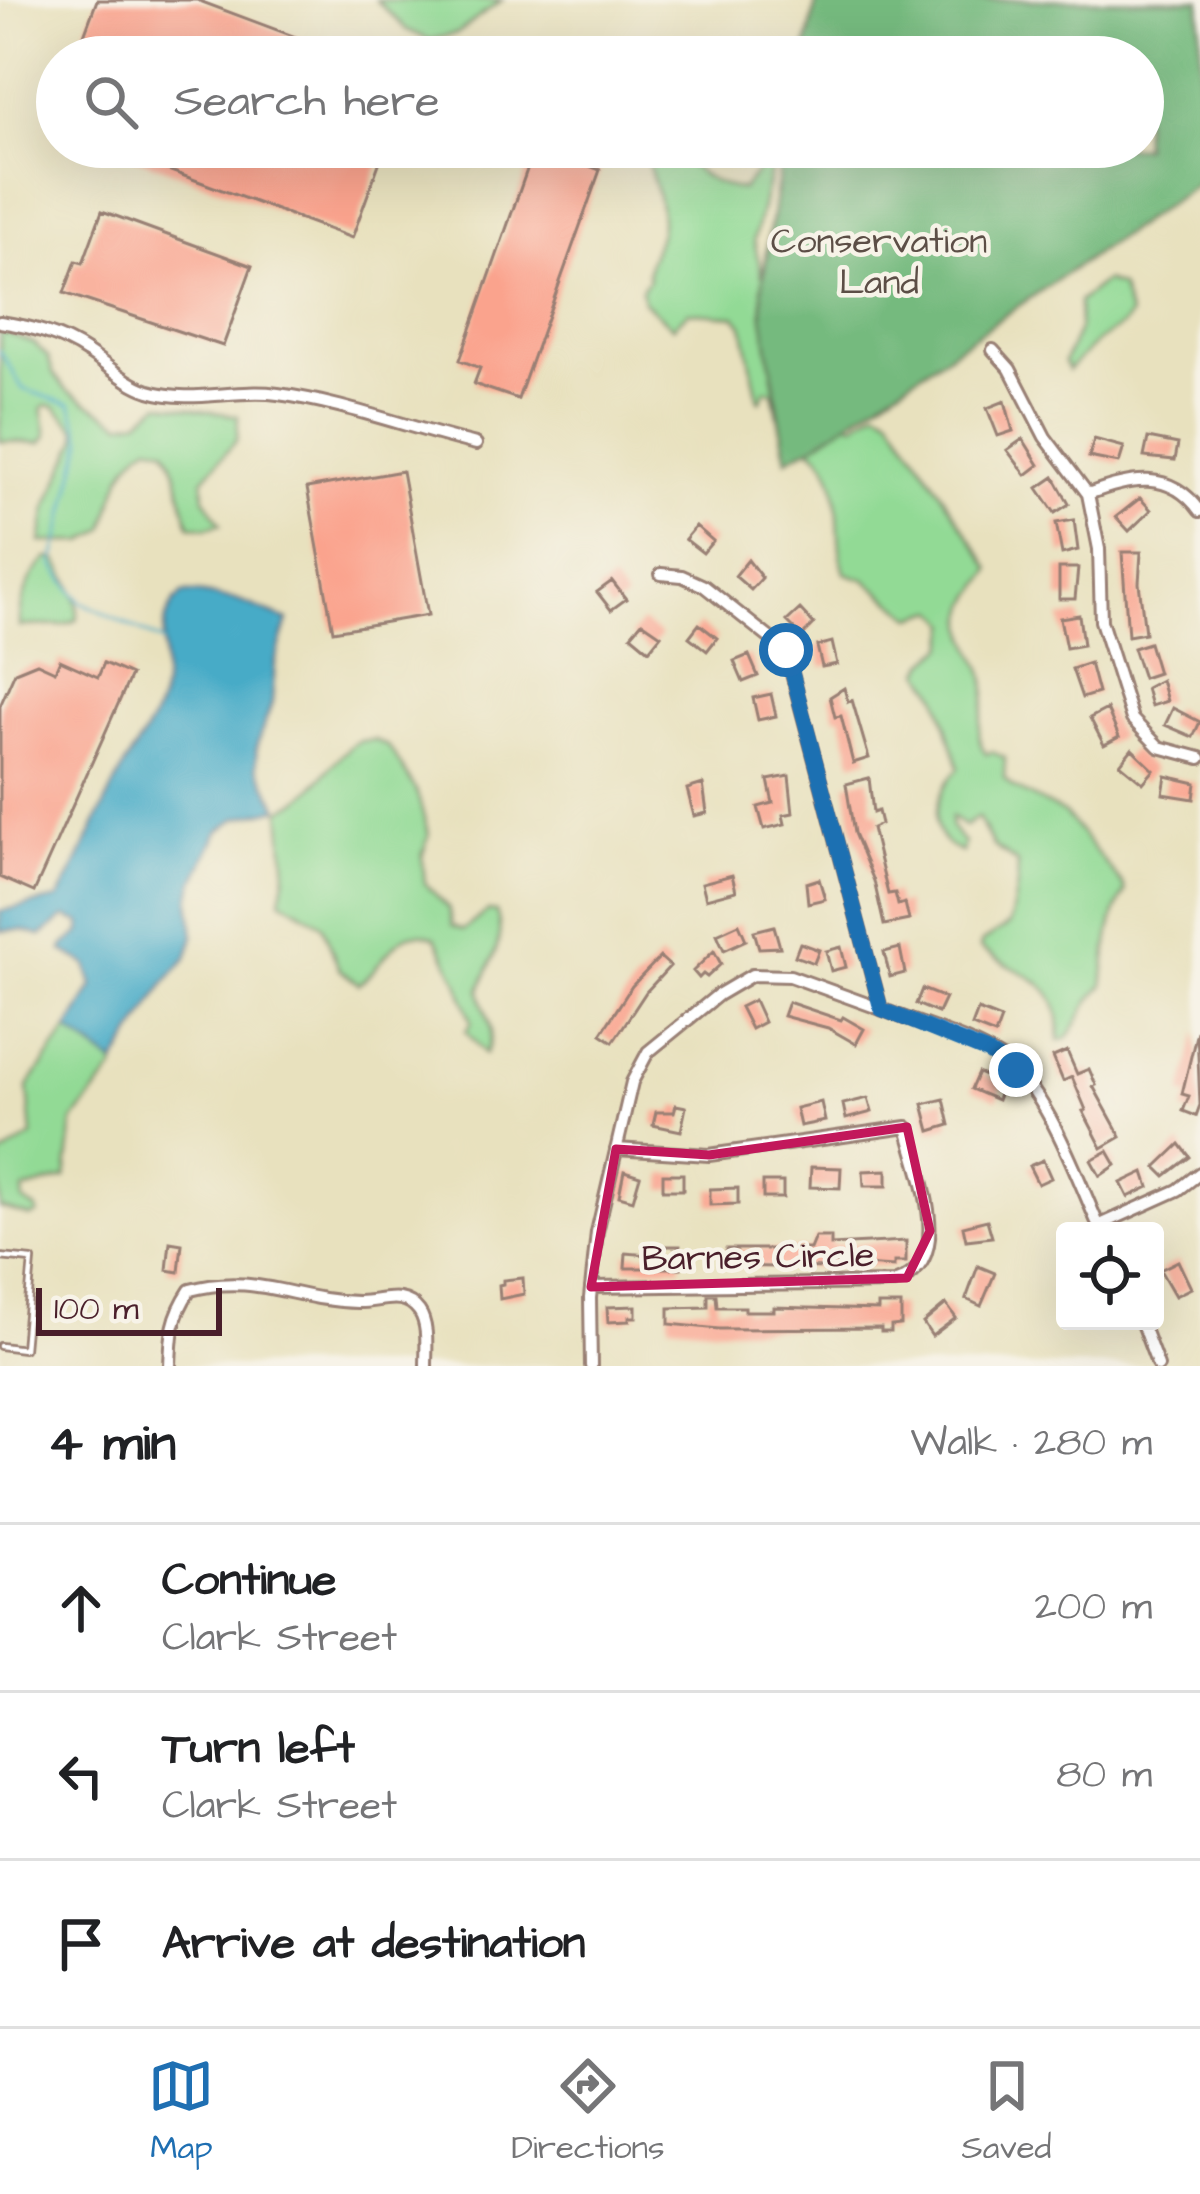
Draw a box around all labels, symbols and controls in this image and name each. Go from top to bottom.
search box [36,36,1164,168]
icon: search [78,69,144,135]
text: Search here [174,71,440,133]
park label: Conservation Land [771,216,987,308]
route start [759,623,813,677]
route end [989,1043,1043,1097]
map controls [1056,1222,1164,1330]
button: locate [1056,1222,1164,1330]
street label: Barnes Circle [641,1230,875,1285]
scale bar [36,1282,222,1335]
text: 100 m [54,1286,139,1332]
text: 4 min [48,1409,176,1480]
text: Walk · 280 m [910,1417,1152,1471]
text: Continue [162,1550,336,1612]
icon: ahead [48,1575,114,1641]
text: 200 m [1035,1581,1152,1635]
text: Clark Street [162,1612,397,1666]
text: Turn left [162,1718,355,1780]
icon: left [48,1743,114,1809]
text: 80 m [1056,1749,1152,1803]
text: Clark Street [162,1780,397,1834]
icon: arrive [48,1911,114,1977]
text: Arrive at destination [162,1913,585,1975]
tab: Map [148,2053,214,2171]
tab: Directions [511,2053,665,2171]
tab: Saved [962,2053,1052,2171]

